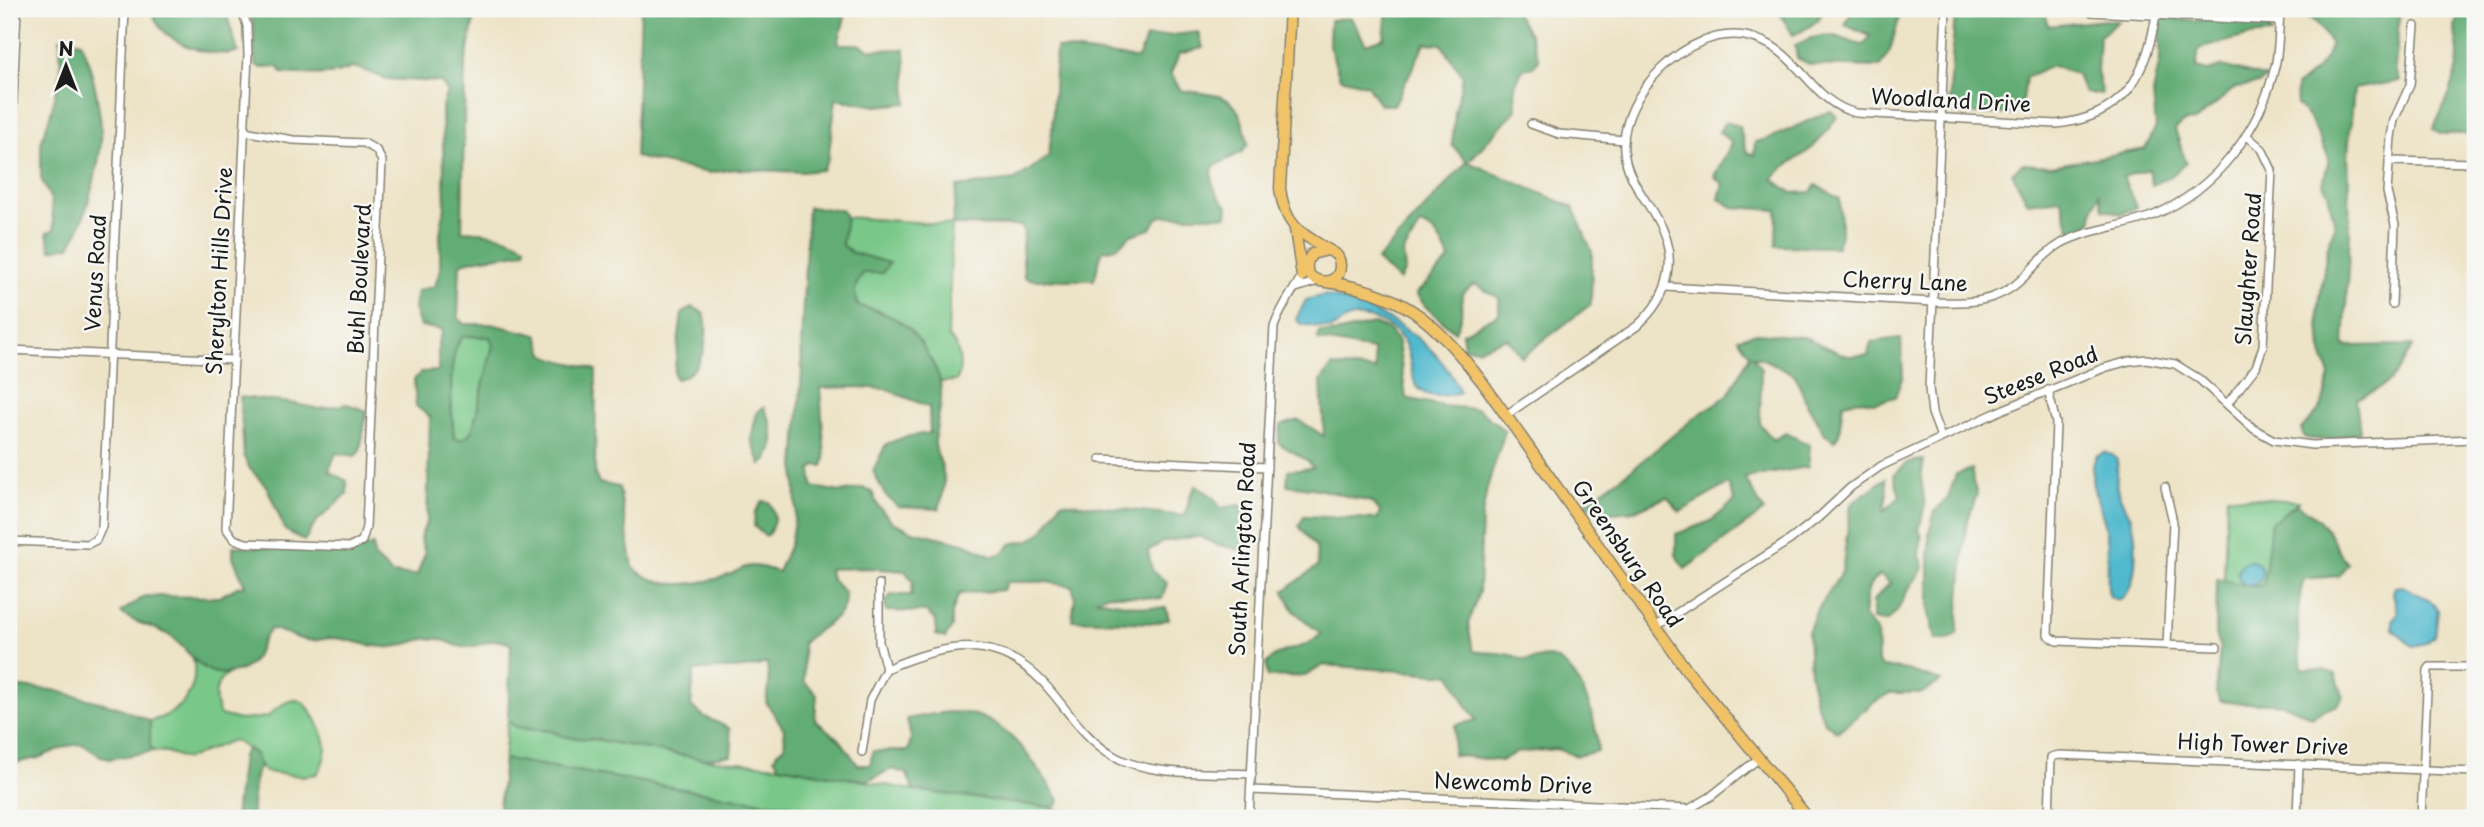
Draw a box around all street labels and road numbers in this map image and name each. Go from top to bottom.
street label: Woodland Drive [1870,79,2032,119]
street label: Sherylton Hills Drive [197,166,239,376]
street label: Slaughter Road [2226,191,2268,346]
street label: Buhl Boulevard [338,202,378,355]
street label: Venus Road [75,214,113,332]
street label: Cherry Lane [1842,262,1968,298]
street label: Steese Road [1978,337,2102,412]
street label: South Arlington Road [1219,441,1263,657]
street label: Greensburg Road [1565,472,1692,634]
street label: High Tower Drive [2177,724,2349,762]
street label: Newcomb Drive [1433,763,1593,801]

